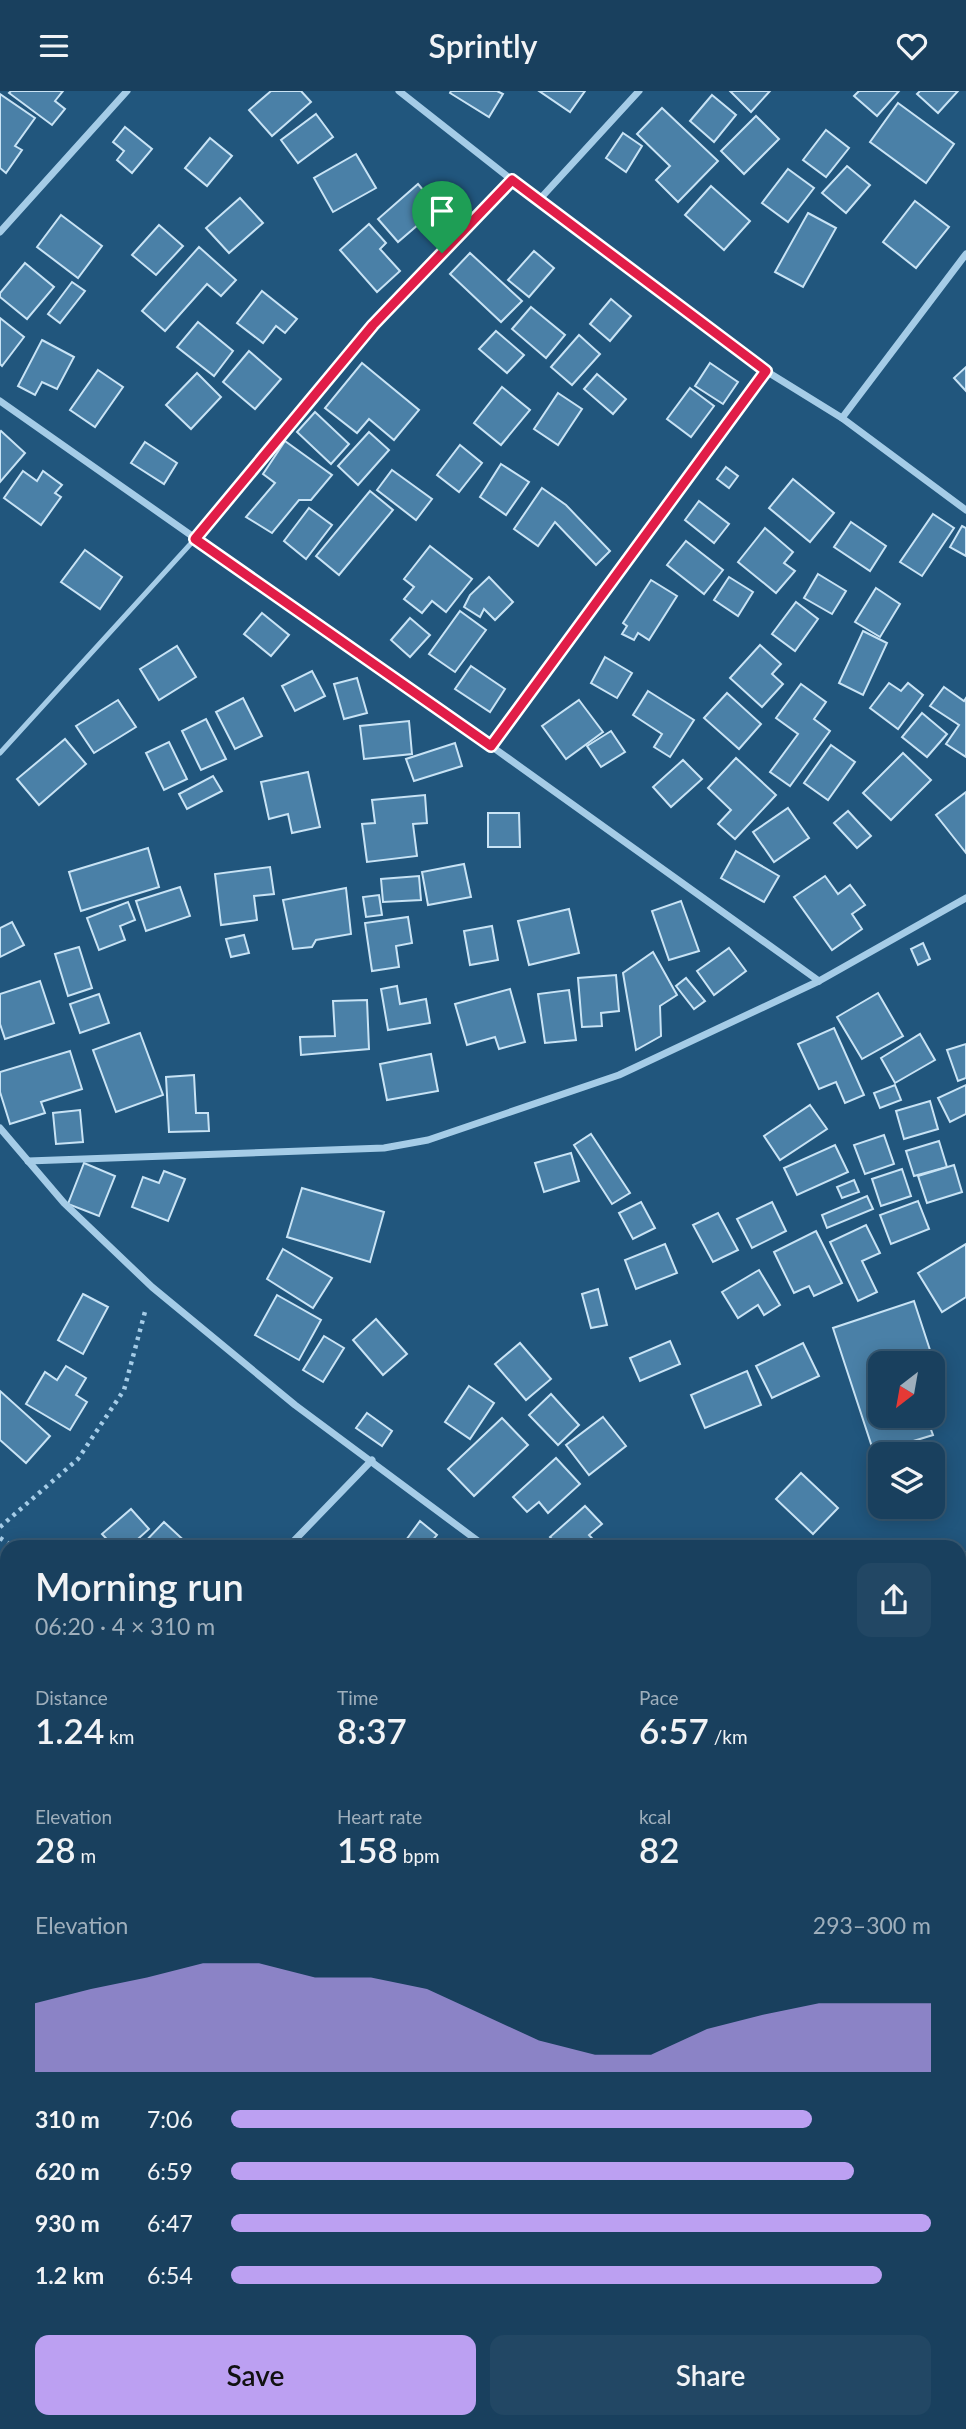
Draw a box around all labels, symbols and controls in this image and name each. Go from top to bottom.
text: Sprintly [429,26,537,65]
icon: menu [35,27,73,65]
icon: heart [893,27,931,65]
pin [412,181,472,253]
icon: arrive [423,192,461,230]
north arrow [868,1351,945,1428]
map controls [868,1351,945,1519]
button: layers [868,1442,945,1519]
text: Morning run [35,1563,244,1609]
button: share [857,1563,931,1637]
text: 06:20 · 4 × 310 m [35,1612,215,1640]
text: Distance [35,1686,108,1709]
text: Time [337,1686,378,1709]
text: Pace [639,1686,678,1709]
text: 1.24 [35,1709,104,1751]
text: 8:37 [337,1709,407,1751]
text: 6:57 [639,1709,709,1751]
text: km [104,1725,134,1748]
text: /km [709,1725,748,1748]
text: Elevation [35,1805,112,1828]
text: Heart rate [337,1805,422,1828]
text: kcal [639,1805,671,1828]
text: 28 [35,1828,76,1870]
text: 158 [337,1828,398,1870]
text: 82 [639,1828,680,1870]
text: m [76,1844,96,1867]
text: bpm [398,1844,440,1867]
text: Elevation [35,1911,128,1939]
text: 293–300 m [813,1911,931,1939]
text: 310 m [35,2105,100,2133]
text: 7:06 [147,2105,193,2133]
text: 620 m [35,2157,100,2185]
text: 6:59 [147,2157,193,2185]
text: 930 m [35,2209,100,2237]
text: 6:47 [147,2209,193,2237]
text: 1.2 km [35,2261,104,2289]
text: 6:54 [147,2261,193,2289]
button: Save [35,2335,476,2415]
button: Share [490,2335,931,2415]

